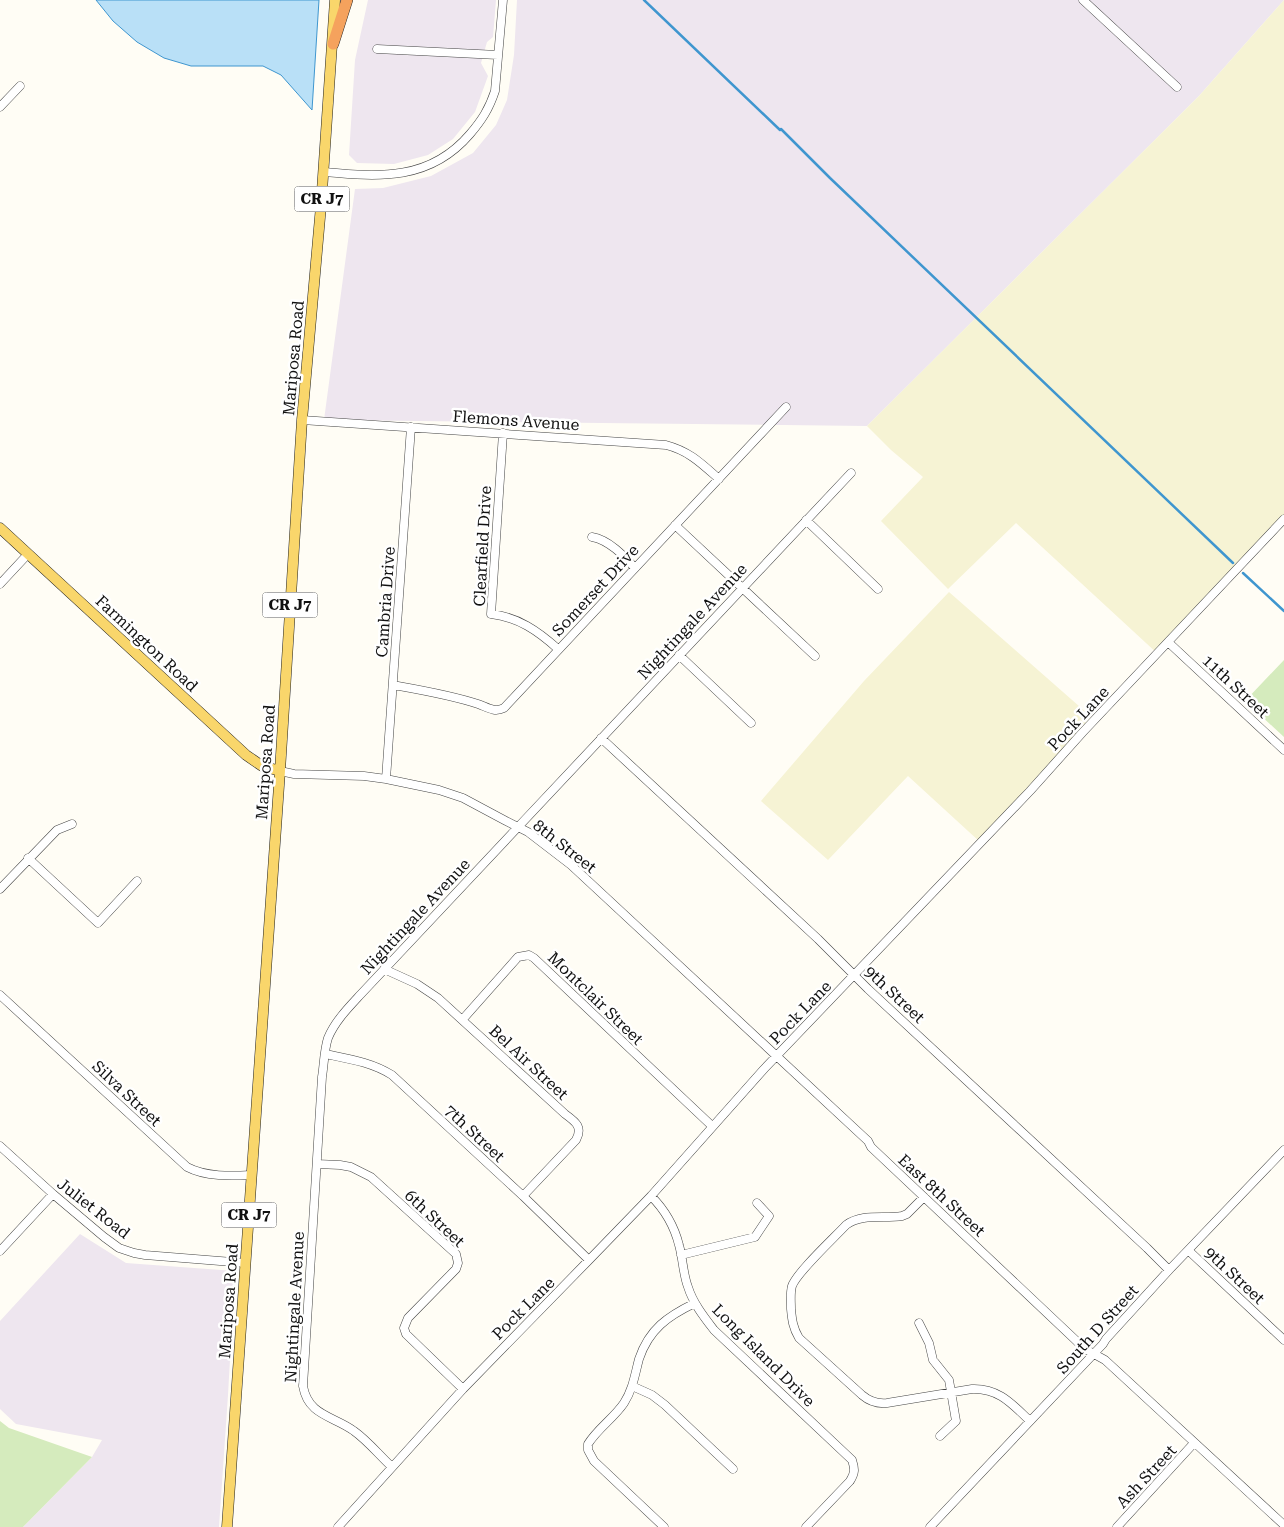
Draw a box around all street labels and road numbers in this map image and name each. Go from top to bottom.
road number: CR J7 [294,186,350,212]
street label: Mariposa Road [279,300,308,416]
street label: Flemons Avenue [452,407,580,434]
street label: Clearfield Drive [470,485,495,607]
street label: Somerset Drive [548,541,643,640]
street label: Cambria Drive [372,546,399,658]
street label: Nightingale Avenue [634,559,751,683]
street label: Farmington Road [92,591,202,696]
road number: CR J7 [262,592,318,618]
street label: 11th Street [1198,651,1273,722]
street label: Pock Lane [1044,682,1113,754]
street label: Mariposa Road [252,704,279,820]
street label: 8th Street [529,816,600,877]
street label: Nightingale Avenue [357,854,474,978]
street label: Montclair Street [544,948,647,1049]
street label: 9th Street [861,962,929,1027]
street label: Pock Lane [765,977,835,1048]
street label: Bel Air Street [485,1021,572,1104]
street label: Silva Street [88,1057,165,1130]
street label: 7th Street [441,1101,509,1166]
street label: East 8th Street [894,1150,989,1240]
street label: Juliet Road [54,1174,134,1243]
street label: 6th Street [401,1186,469,1251]
road number: CR J7 [222,1202,276,1228]
street label: Nightingale Avenue [281,1231,308,1383]
street label: Mariposa Road [215,1243,242,1359]
street label: 9th Street [1201,1243,1269,1308]
street label: Pock Lane [488,1273,559,1344]
street label: South D Street [1053,1281,1142,1378]
street label: Long Island Drive [709,1300,819,1411]
street label: Ash Street [1112,1441,1180,1512]

